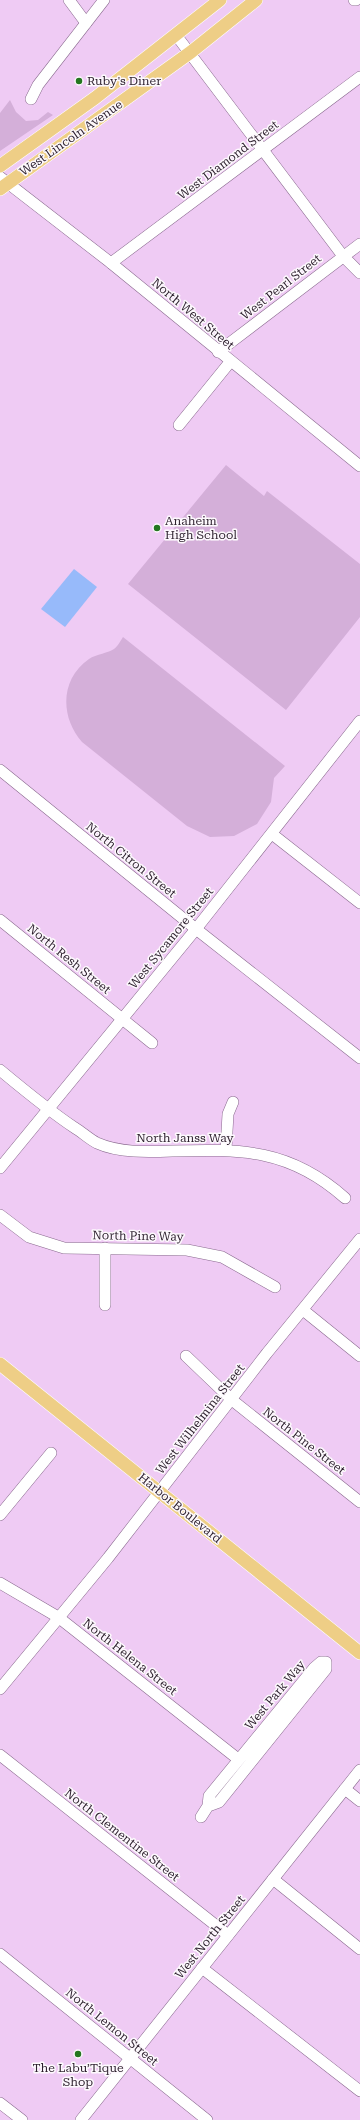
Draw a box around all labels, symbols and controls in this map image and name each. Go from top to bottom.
place label: Ruby's Diner [87,74,161,88]
marker: Ruby's Diner [74,76,84,86]
street label: West Lincoln Avenue [17,97,125,179]
street label: West Diamond Street [175,117,281,202]
street label: West Pearl Street [238,251,324,323]
street label: North West Street [149,275,237,353]
place label: Anaheim High School [165,514,237,542]
marker: Anaheim High School [152,523,162,533]
street label: North Citron Street [83,819,179,901]
street label: West Sycamore Street [126,884,216,991]
street label: North Resh Street [25,921,114,997]
street label: North Janss Way [136,1131,235,1145]
street label: North Pine Way [92,1228,185,1244]
street label: West Wilhelmina Street [153,1361,248,1477]
street label: North Pine Street [260,1405,348,1478]
street label: Harbor Boulevard [135,1470,225,1546]
street label: North Helena Street [80,1616,180,1698]
street label: West Park Way [242,1657,309,1732]
street label: North Clementine Street [62,1786,182,1884]
street label: West North Street [172,1892,248,1981]
street label: North Lemon Street [63,1985,161,2069]
marker: The Labu’Tique Shop [73,2049,83,2059]
place label: The Labu’Tique Shop [33,2061,124,2089]

